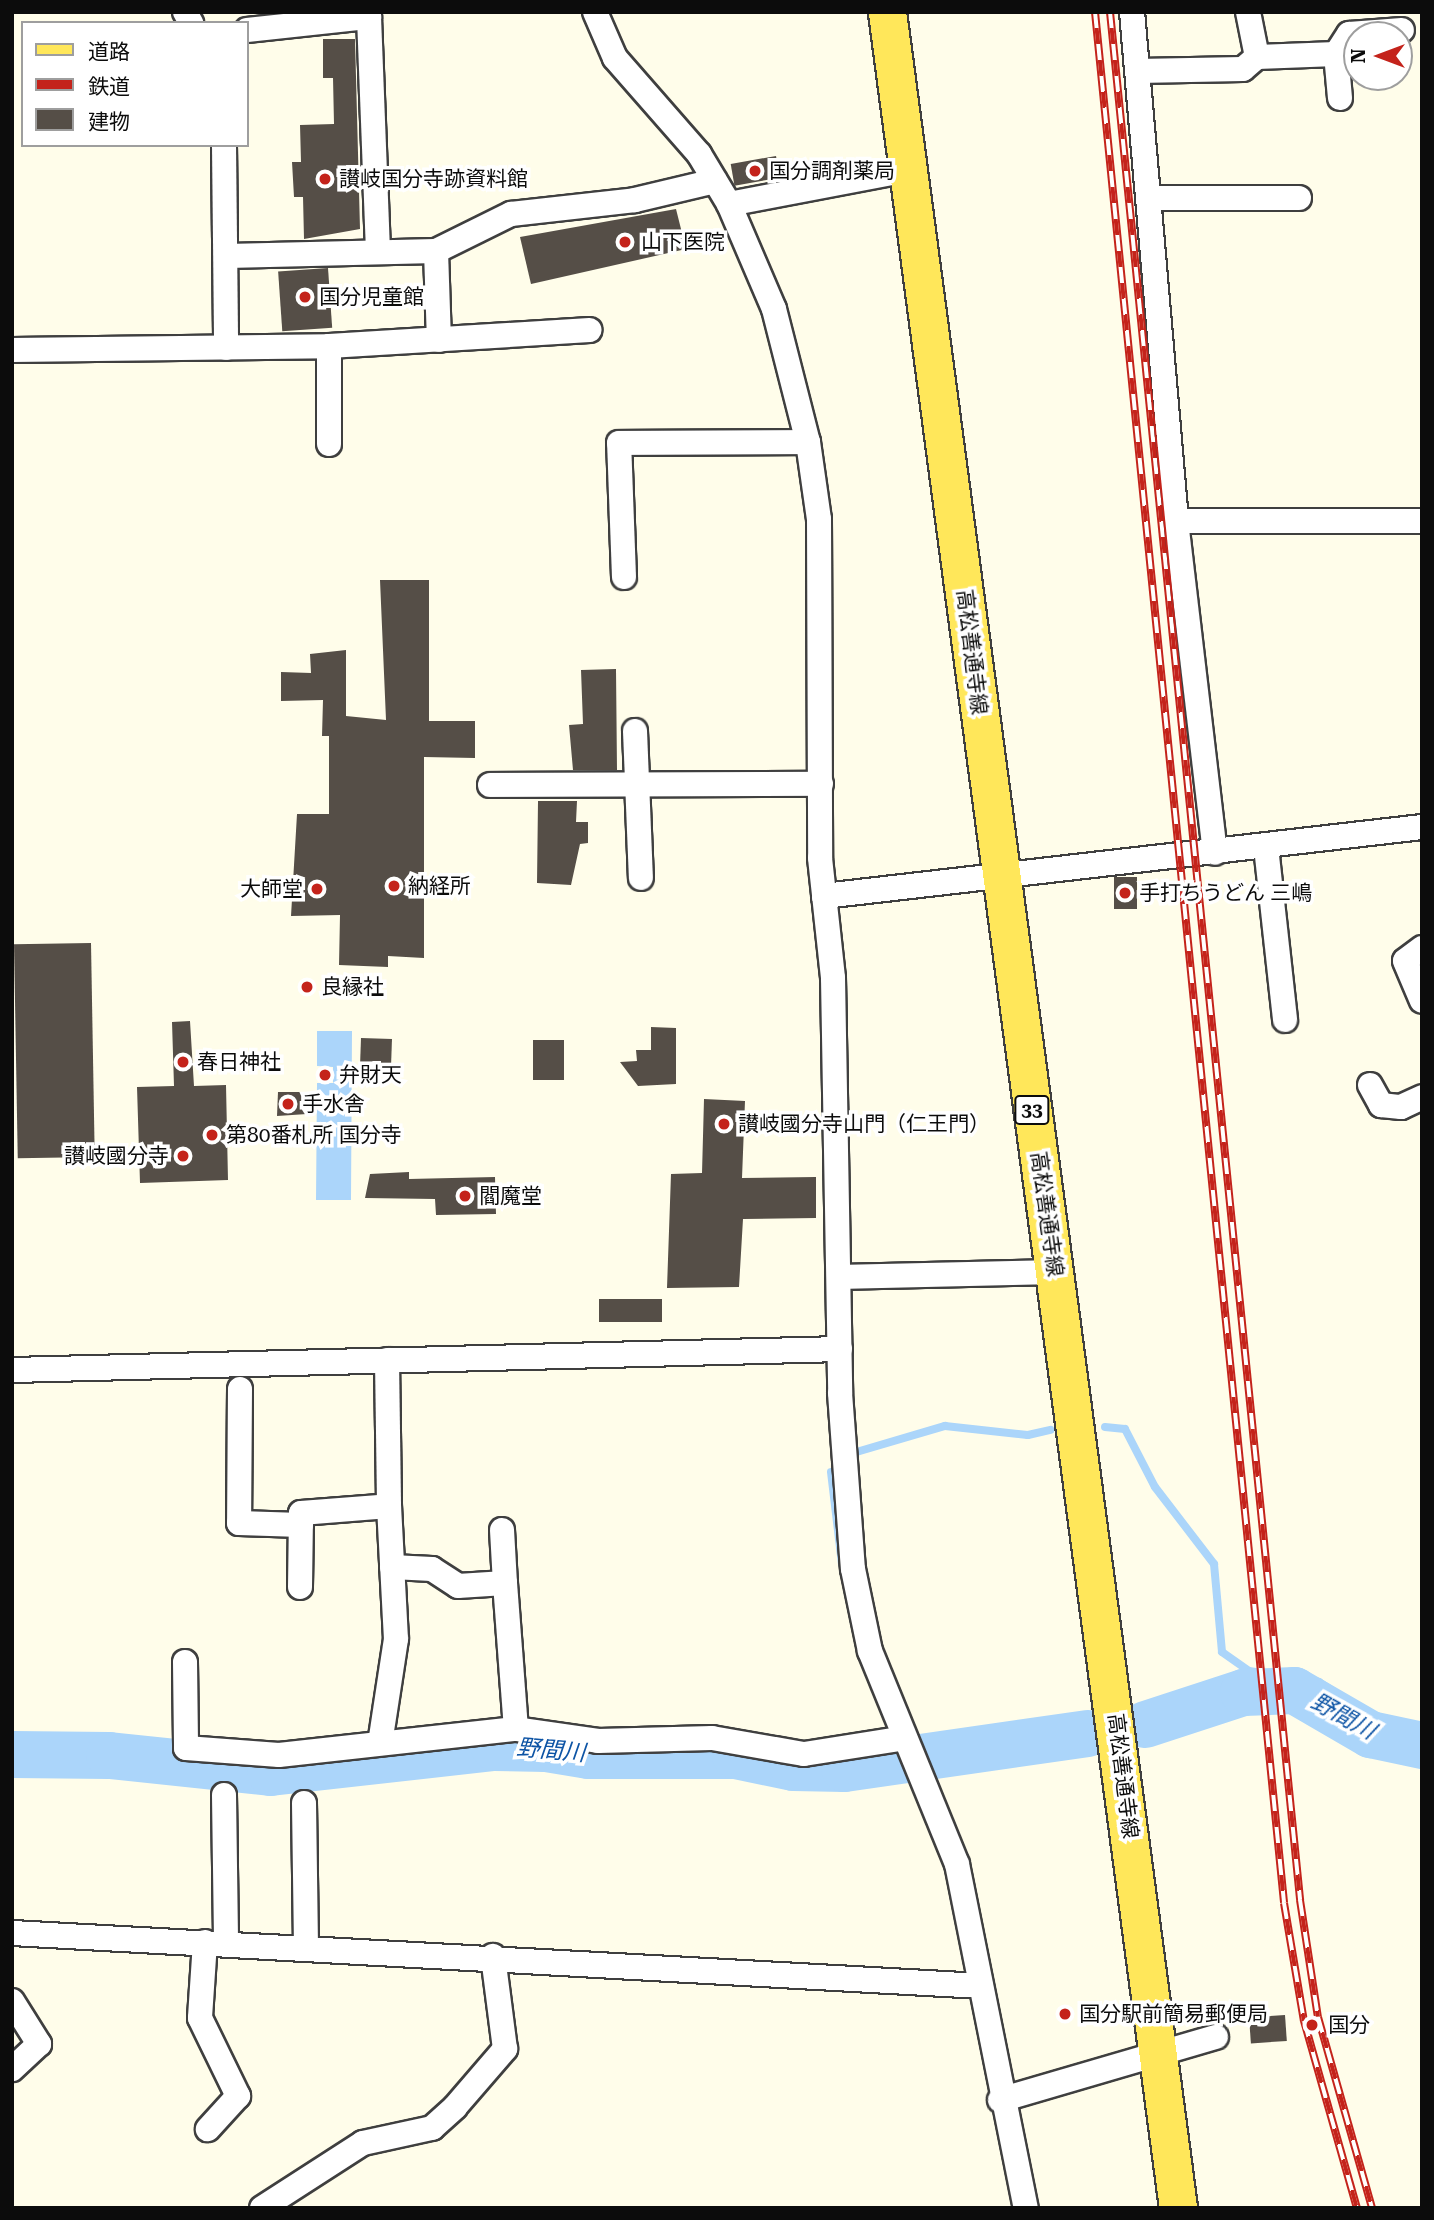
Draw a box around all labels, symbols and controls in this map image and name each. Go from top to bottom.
legend [21,21,248,147]
north arrow [1343,21,1413,91]
text: 道路 [88,40,130,64]
text: N [1347,49,1370,63]
text: 鉄道 [88,75,130,99]
text: 建物 [88,110,130,134]
place label: 国分調剤薬局 [769,158,895,184]
marker: 国分調剤薬局 [747,163,763,179]
place label: 讃岐国分寺跡資料館 [339,166,528,192]
marker: 讃岐国分寺跡資料館 [317,171,333,187]
place label: 山下医院 [641,229,725,255]
marker: 山下医院 [615,232,635,252]
place label: 国分児童館 [319,284,424,310]
marker: 国分児童館 [297,289,313,305]
street label: 高松善通寺線 [952,588,992,716]
place label: 納経所 [408,873,471,899]
place label: 大師堂 [240,876,303,902]
marker: 納経所 [386,878,402,894]
place label: 手打ちうどん 三嶋 [1139,880,1312,906]
marker: 大師堂 [309,881,325,897]
marker: 手打ちうどん 三嶋 [1117,885,1133,901]
place label: 良縁社 [321,974,384,1000]
marker: 良縁社 [299,979,315,995]
place label: 春日神社 [197,1049,281,1075]
marker: 春日神社 [175,1054,191,1070]
place label: 弁財天 [339,1062,402,1088]
marker: 弁財天 [317,1067,333,1083]
place label: 手水舎 [302,1091,365,1117]
road number: 33 [1013,1094,1051,1126]
marker: 手水舎 [280,1096,296,1112]
place label: 讃岐國分寺山門（仁王門） [738,1111,990,1137]
marker: 讃岐國分寺山門（仁王門） [716,1116,732,1132]
place label: 第80番札所 国分寺 [226,1122,402,1148]
marker: 第80番札所 国分寺 [204,1127,220,1143]
place label: 讃岐國分寺 [64,1143,169,1169]
marker: 讃岐國分寺 [175,1148,191,1164]
street label: 高松善通寺線 [1026,1150,1068,1278]
place label: 閻魔堂 [479,1183,542,1209]
marker: 閻魔堂 [457,1188,473,1204]
water label: 野間川 [1306,1688,1380,1746]
street label: 高松善通寺線 [1103,1712,1143,1840]
water label: 野間川 [515,1734,587,1768]
place label: 国分駅前簡易郵便局 [1079,2001,1268,2027]
marker: 国分駅前簡易郵便局 [1057,2006,1073,2022]
place label: 国分 [1328,2012,1370,2038]
marker: 国分 [1302,2015,1322,2035]

